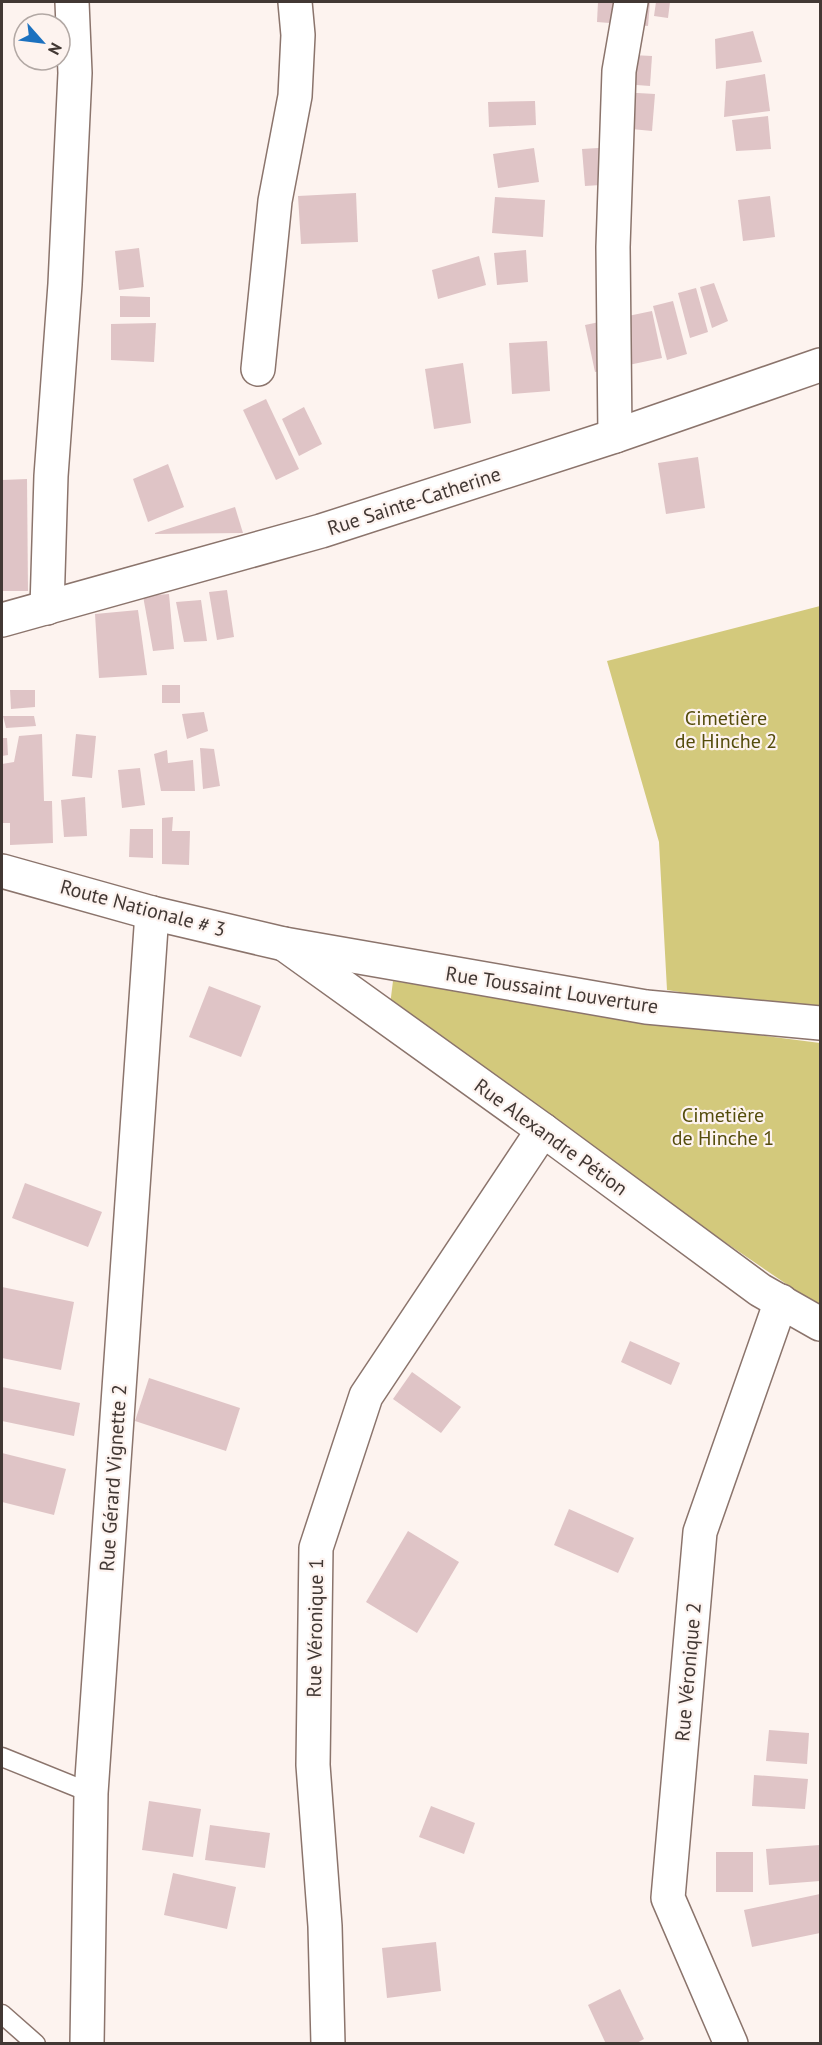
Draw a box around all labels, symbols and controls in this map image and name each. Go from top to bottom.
north arrow [12,12,72,72]
text: N [44,40,67,58]
street label: Rue Sainte-Catherine [324,461,504,541]
park label: Cimetière de Hinche 2 [675,705,777,754]
street label: Route Nationale # 3 [57,873,229,943]
street label: Rue Toussaint Louverture [444,960,660,1020]
street label: Rue Alexandre Pétion [469,1073,633,1201]
park label: Cimetière de Hinche 1 [672,1102,774,1151]
street label: Rue Gérard Vignette 2 [93,1383,133,1573]
street label: Rue Véronique 1 [301,1558,329,1698]
street label: Rue Véronique 2 [669,1601,707,1743]

